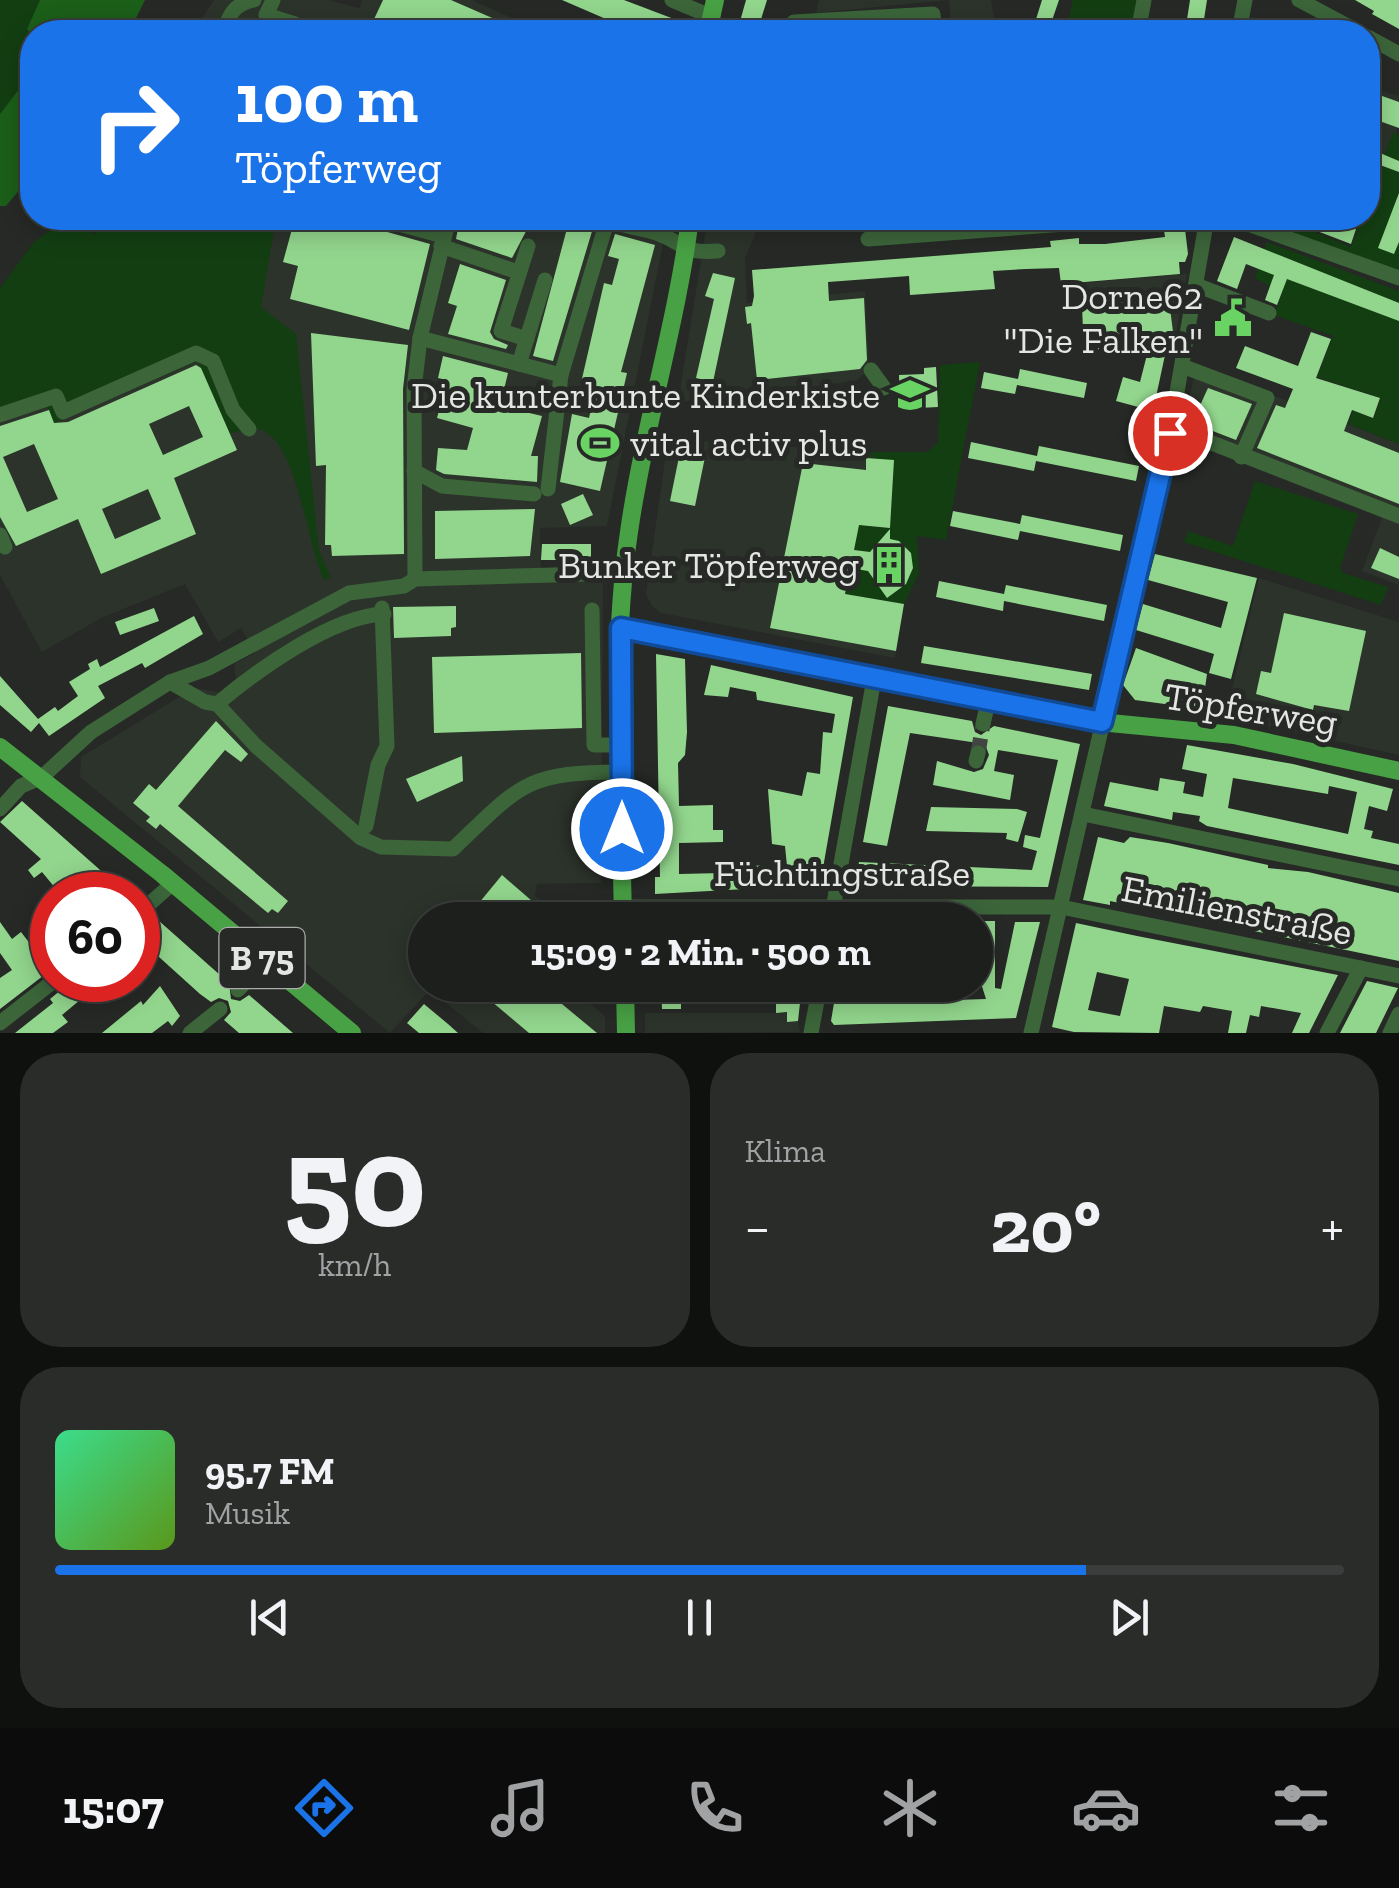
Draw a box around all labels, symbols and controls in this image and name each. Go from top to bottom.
text: 100 m [235,56,418,140]
icon: right [70,60,200,190]
text: Töpferweg [235,141,442,195]
place label: Dorne62 "Die Falken" [1004,273,1203,363]
public building icon: Dorne62 "Die Falken" [1212,297,1254,339]
place label: Die kunterbunte Kinderkiste [411,372,880,418]
school or university icon: Die kunterbunte Kinderkiste [889,374,931,416]
pin [1128,391,1213,476]
icon: arrive [1143,406,1198,461]
place label: vital activ plus [630,420,867,466]
sports icon: vital activ plus [579,422,621,464]
place label: Bunker Töpferweg [558,542,859,588]
building icon: Bunker Töpferweg [868,544,910,586]
street label: Töpferweg [1161,673,1341,745]
position arrow [570,777,674,881]
street label: Füchtingstraße [714,850,970,896]
street label: Emilienstraße [1118,865,1356,955]
speed limit sign: 60 [30,872,160,1002]
road number: B 75 [220,928,304,988]
text: 15:09 · 2 Min. · 500 m [530,929,871,975]
text: 50 [283,1103,426,1259]
text: Klima [745,1132,826,1170]
text: 20° [990,1181,1101,1271]
text: − [745,1194,770,1260]
text: + [1321,1194,1344,1260]
text: km/h [318,1246,391,1284]
text: 95.7 FM [205,1448,334,1494]
text: Musik [205,1494,290,1532]
icon: previous [242,1590,297,1645]
icon: pause [672,1590,727,1645]
icon: next [1102,1590,1157,1645]
icon: directions [289,1773,359,1843]
icon: music [485,1773,555,1843]
icon: phone [680,1773,750,1843]
icon: climate [875,1773,945,1843]
icon: car [1071,1773,1141,1843]
icon: filters [1266,1773,1336,1843]
text: 15:07 [63,1781,164,1835]

